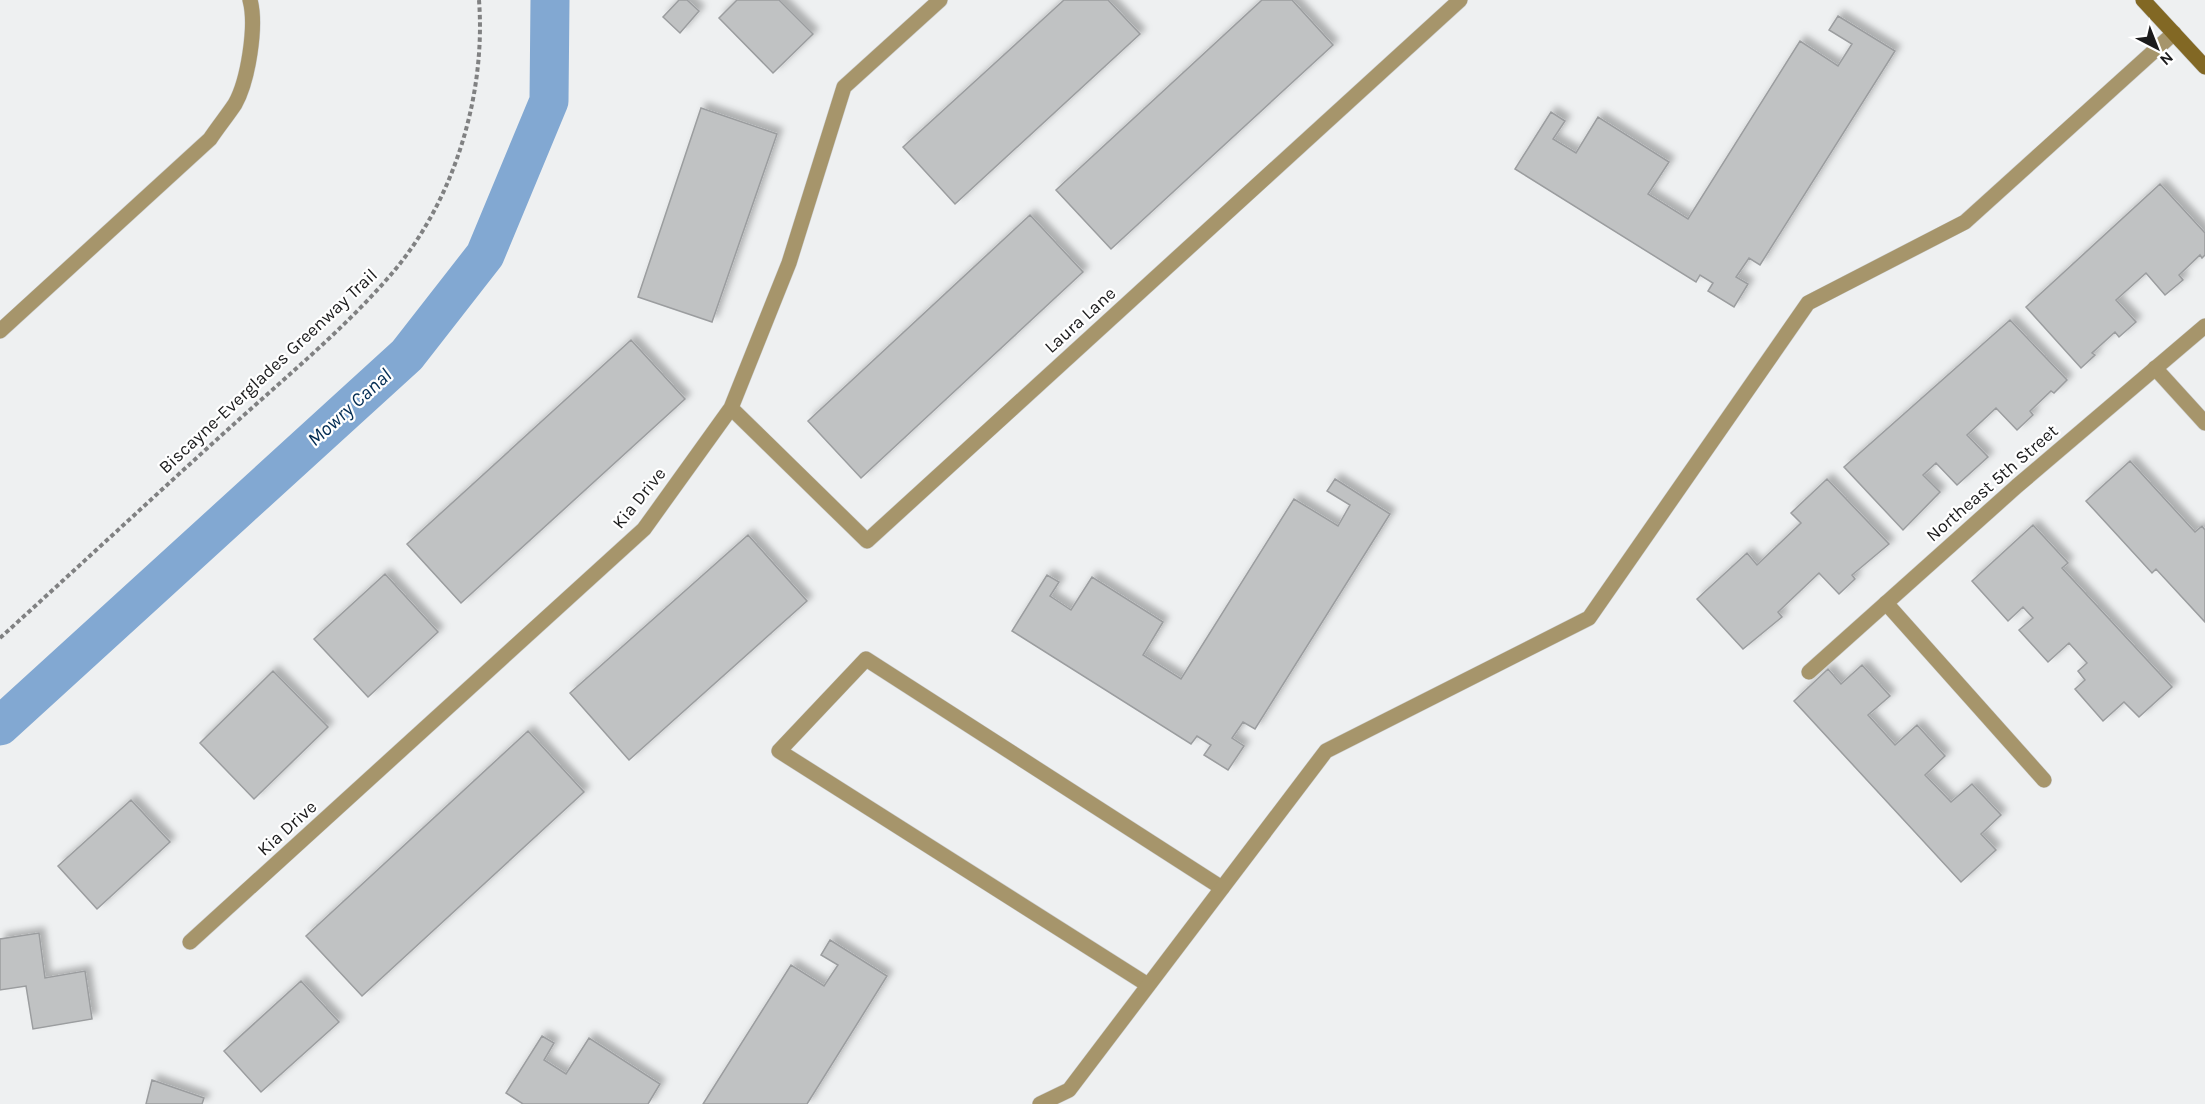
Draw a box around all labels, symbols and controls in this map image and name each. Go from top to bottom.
north arrow [2127,18,2187,78]
text: N [2156,48,2177,70]
street label: Biscayne-Everglades Greenway Trail [154,264,382,478]
street label: Laura Lane [1040,282,1120,358]
water label: Mowry Canal [303,364,396,451]
street label: Northeast 5th Street [1922,420,2063,546]
street label: Kia Drive [608,463,670,533]
street label: Kia Drive [253,796,321,860]

